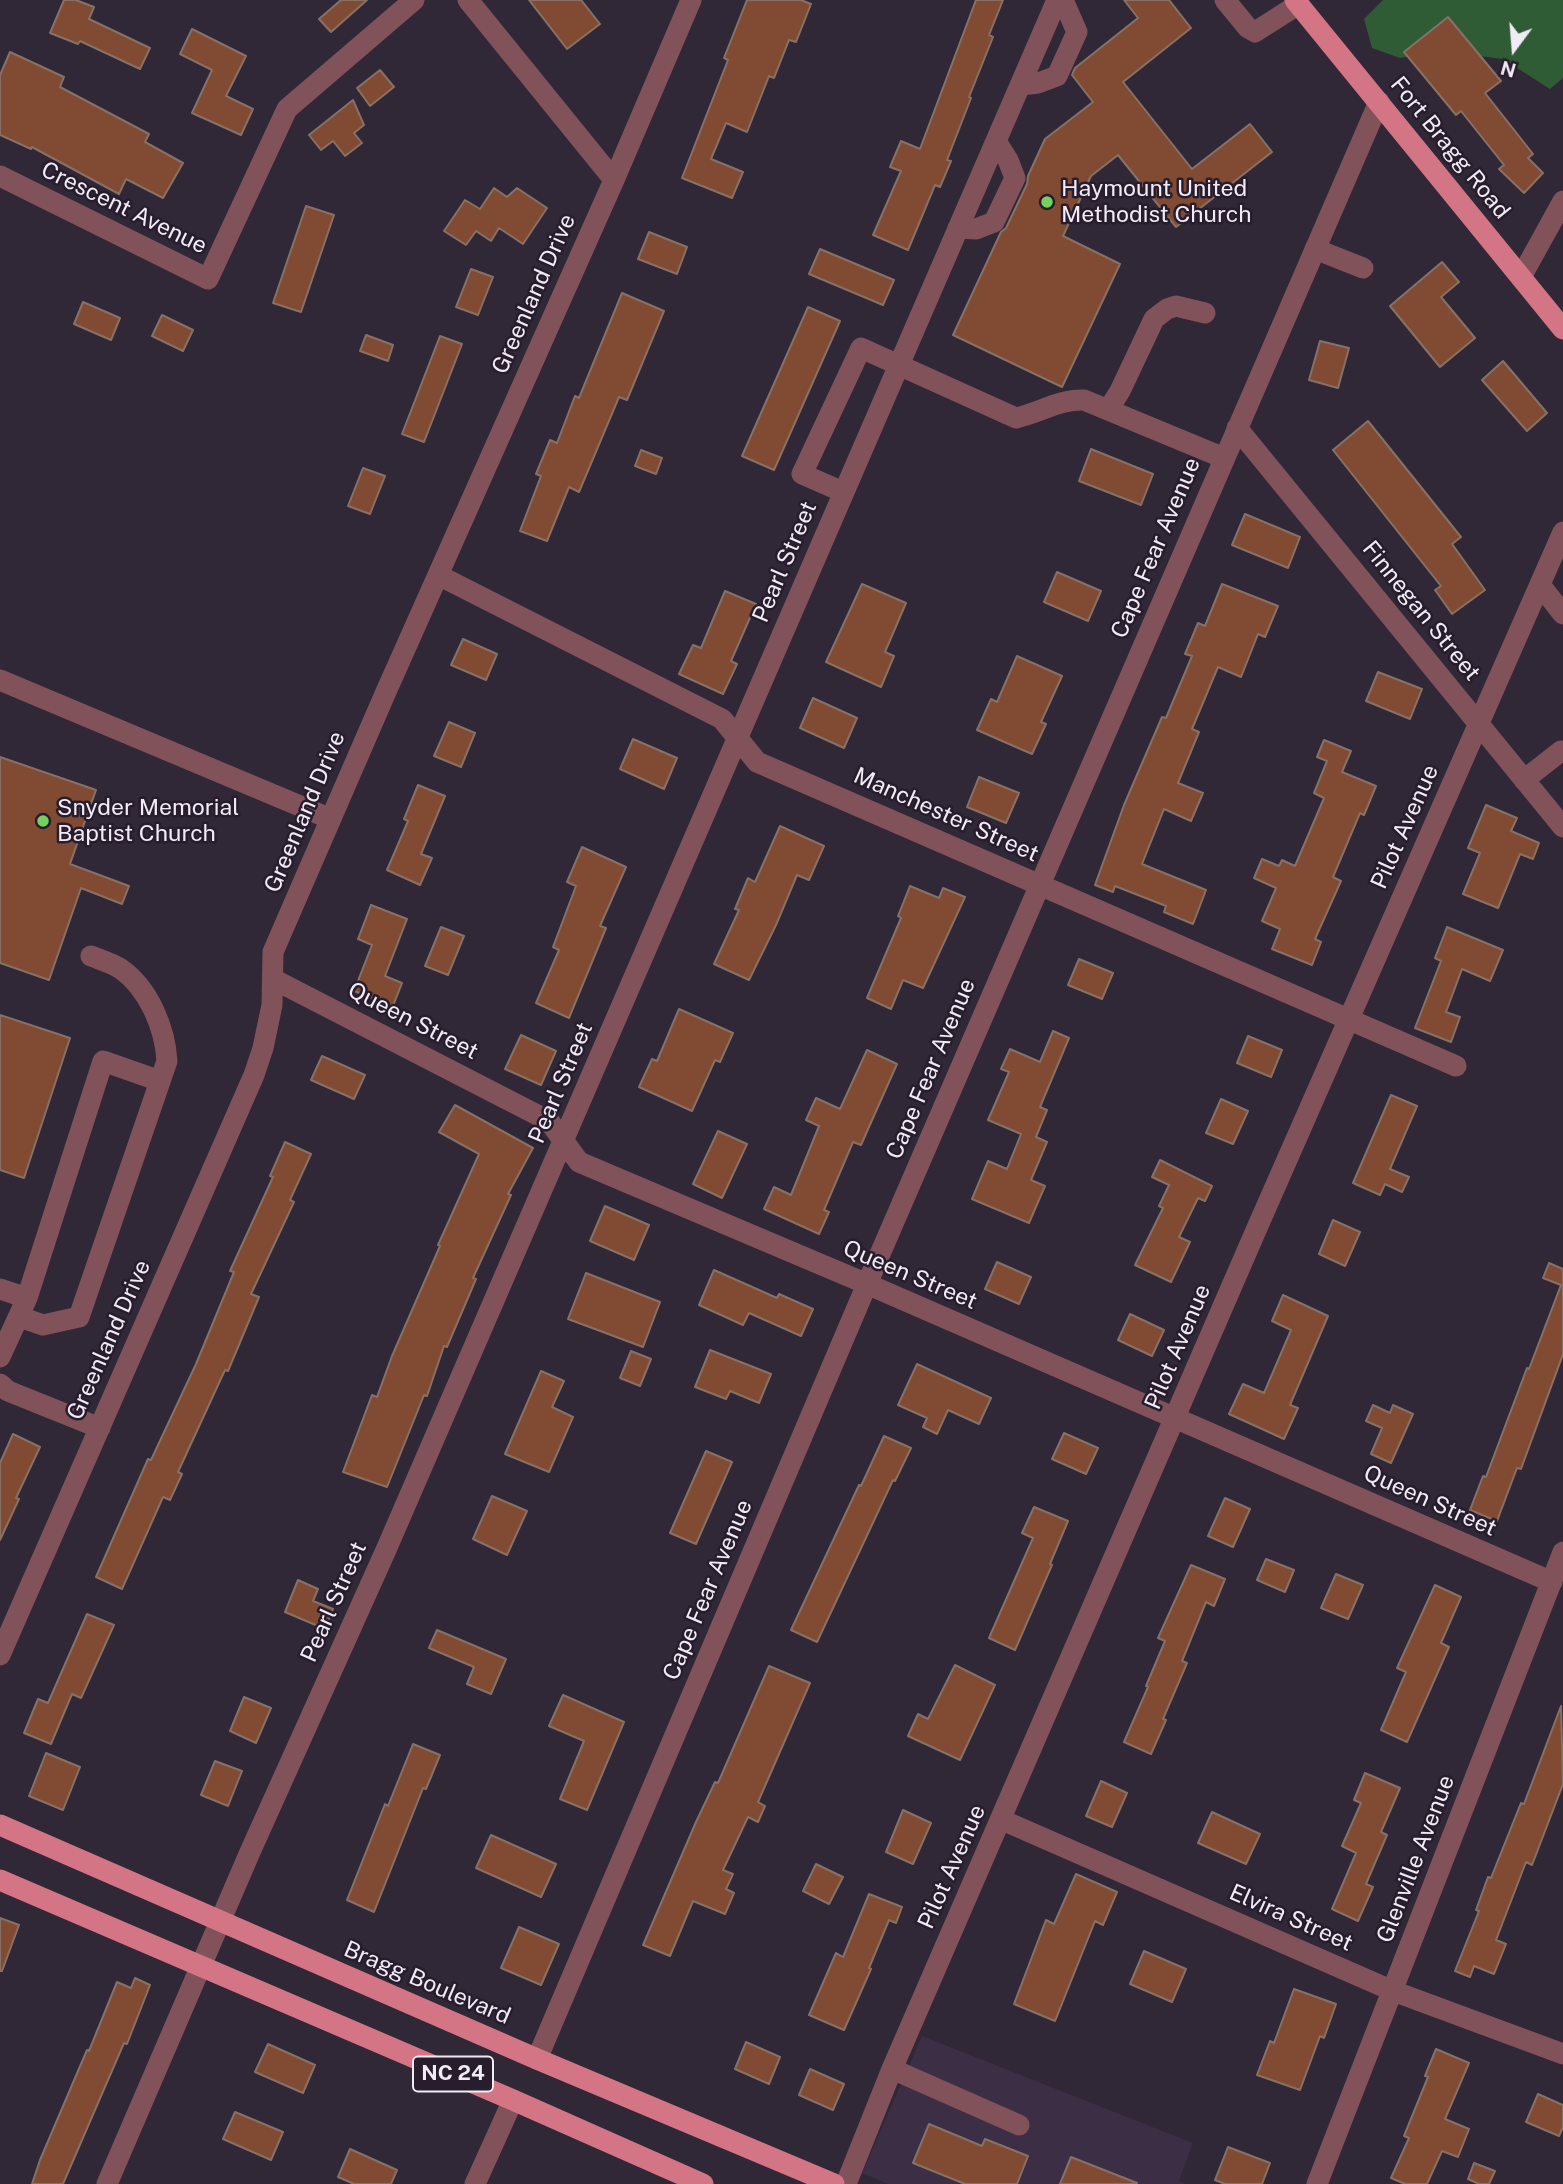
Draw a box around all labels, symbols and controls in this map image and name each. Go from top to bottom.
north arrow [1479,14,1549,84]
text: N [1498,57,1518,82]
street label: Fort Bragg Road [1384,71,1516,225]
street label: Crescent Avenue [37,156,211,260]
place label: Haymount United Methodist Church [1061,175,1251,229]
marker: Haymount United Methodist Church [1039,194,1055,210]
street label: Greenland Drive [486,210,582,378]
street label: Cape Fear Avenue [1106,454,1206,642]
street label: Pearl Street [747,497,823,627]
street label: Finnegan Street [1356,536,1486,686]
street label: Greenland Drive [259,727,351,897]
street label: Pilot Avenue [1365,761,1445,893]
street label: Manchester Street [849,762,1043,868]
place label: Snyder Memorial Baptist Church [57,794,239,848]
marker: Snyder Memorial Baptist Church [35,813,51,829]
street label: Cape Fear Avenue [881,975,981,1163]
street label: Queen Street [343,976,483,1066]
street label: Pearl Street [523,1018,599,1148]
street label: Queen Street [839,1234,981,1316]
street label: Greenland Drive [61,1256,157,1424]
street label: Pilot Avenue [1139,1280,1217,1414]
street label: Queen Street [1359,1459,1501,1543]
street label: Cape Fear Avenue [658,1496,758,1684]
street label: Pearl Street [295,1538,373,1666]
street label: Glenville Avenue [1371,1771,1461,1947]
street label: Pilot Avenue [912,1801,992,1933]
street label: Elvira Street [1225,1879,1357,1957]
street label: Bragg Boulevard [340,1935,514,2031]
road number: NC 24 [413,2056,493,2092]

